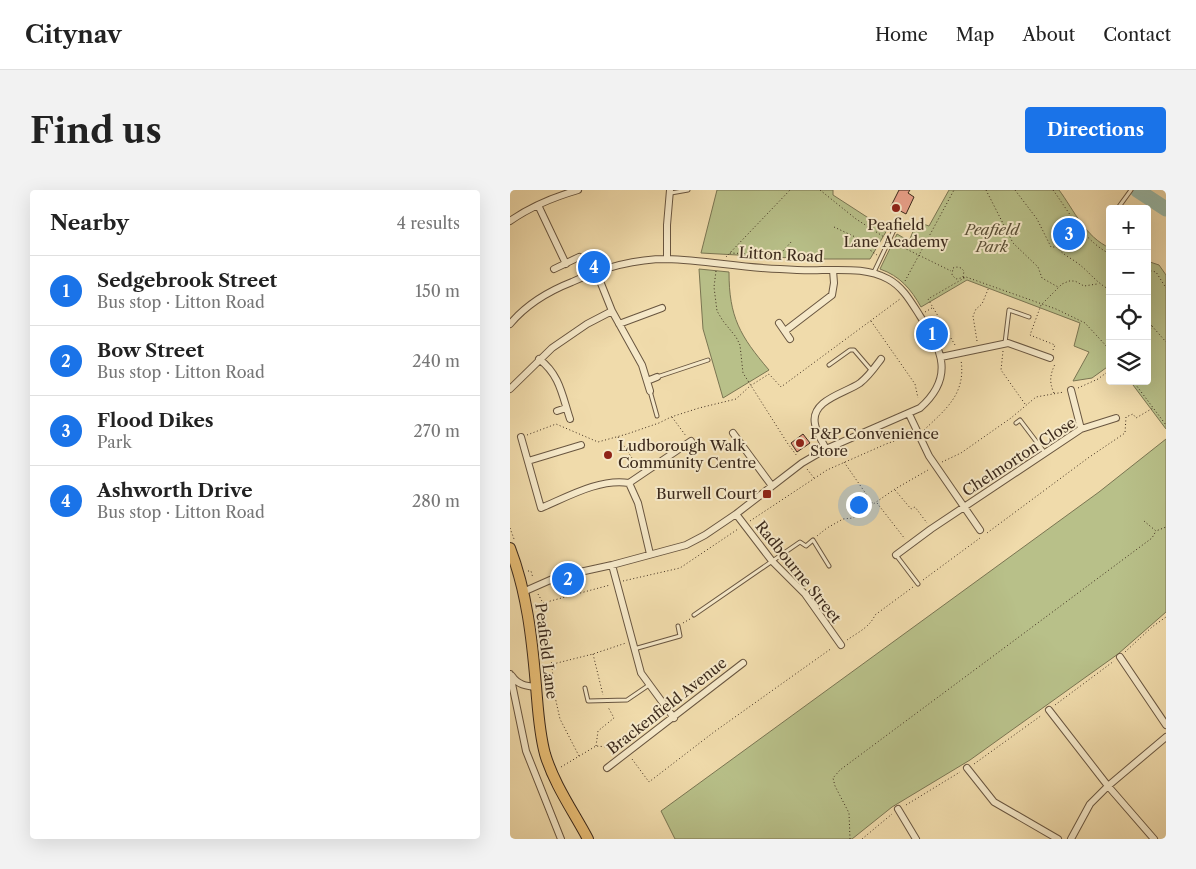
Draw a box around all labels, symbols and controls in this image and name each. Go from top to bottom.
text: Citynav [25,20,122,49]
text: Home [875,24,928,46]
text: Map [956,24,994,46]
text: About [1022,24,1075,46]
text: Contact [1103,24,1171,46]
button: Directions [1025,107,1166,153]
text: Find us [30,109,162,152]
marker: Peafield Lane Academy [890,202,902,214]
map controls [1106,205,1151,385]
button: + [1106,205,1151,250]
text: Nearby [50,210,129,235]
text: 4 results [397,213,460,233]
place label: Peafield Lane Academy [843,215,949,251]
pin: 3 [1053,215,1085,253]
park label: Peafield Park [964,220,1021,256]
street label: Litton Road [738,243,824,266]
pin: 4 [578,248,610,286]
button: − [1106,250,1151,295]
text: Sedgebrook Street [97,269,277,292]
text: 1 [62,281,70,301]
text: 150 m [415,281,460,301]
text: Bus stop · Litton Road [97,292,265,312]
button: locate [1106,295,1151,340]
pin: 1 [916,315,948,353]
text: Bow Street [97,339,204,362]
button: layers [1106,340,1151,385]
text: 2 [61,351,71,371]
text: 240 m [412,351,460,371]
text: Bus stop · Litton Road [97,362,265,382]
text: Flood Dikes [97,409,214,432]
street label: Chelmorton Close [958,413,1079,500]
text: 3 [61,421,71,441]
text: 270 m [414,421,460,441]
place label: P&P Convenience Store [810,424,939,460]
text: Park [97,432,132,452]
place label: Ludborough Walk Community Centre [618,436,756,472]
marker: P&P Convenience Store [794,437,806,449]
marker: Ludborough Walk Community Centre [602,449,614,461]
text: Ashworth Drive [97,479,253,502]
place label: Burwell Court [656,484,758,503]
marker: Burwell Court [761,488,773,500]
text: 4 [61,491,71,511]
text: 280 m [412,491,460,511]
your location [846,492,872,518]
text: Bus stop · Litton Road [97,502,265,522]
street label: Radbourne Street [751,517,846,627]
pin: 2 [552,560,584,598]
street label: Peafield Lane [531,602,562,700]
street label: Brackenfield Avenue [603,653,730,758]

